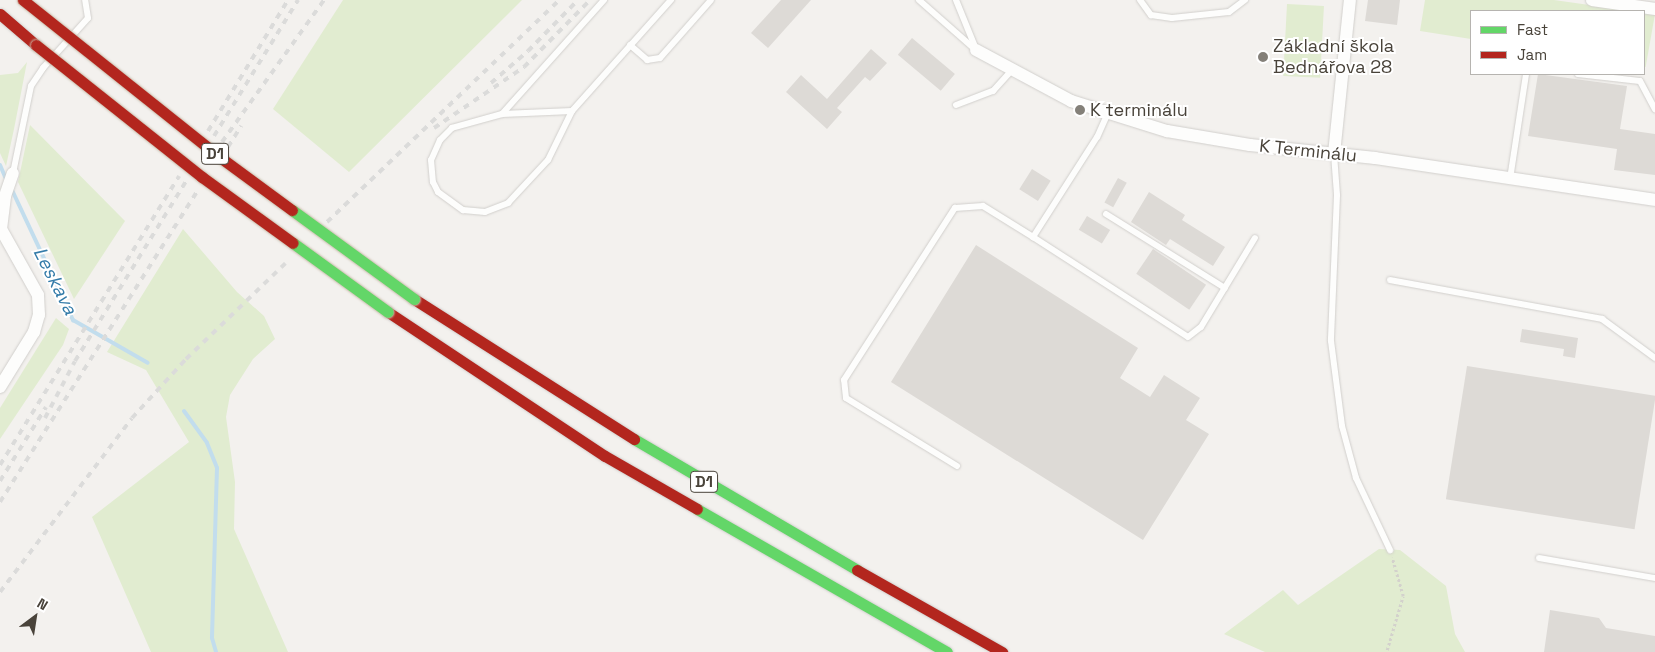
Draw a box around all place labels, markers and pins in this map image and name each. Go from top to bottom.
place label: Základní škola Bednářova 28 [1273,36,1394,78]
marker: Základní škola Bednářova 28 [1257,51,1269,63]
place label: K terminálu [1090,99,1188,121]
marker: K terminálu [1074,104,1086,116]

